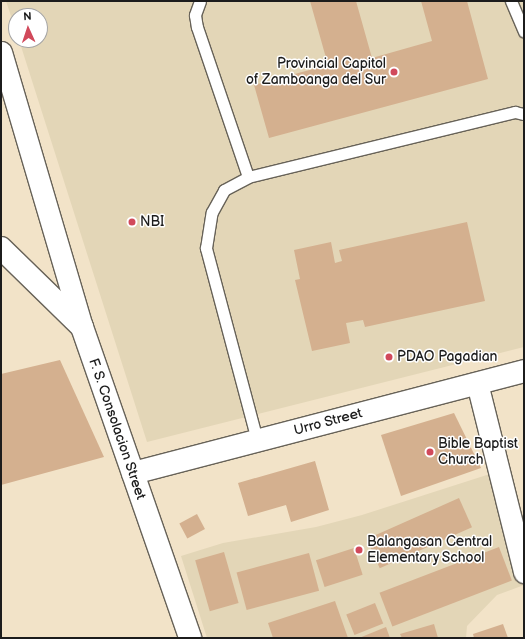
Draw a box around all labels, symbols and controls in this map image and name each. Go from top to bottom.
north arrow [8,8,48,48]
text: N [23,10,32,23]
place label: Provincial Capitol of Zamboanga del Sur [246,56,386,88]
marker: Provincial Capitol of Zamboanga del Sur [389,67,399,77]
place label: NBI [140,214,164,230]
marker: NBI [127,217,137,227]
place label: PDAO Pagadian [397,349,498,365]
marker: PDAO Pagadian [384,352,394,362]
street label: F. S. Consolacion Street [85,356,149,502]
street label: Urro Street [292,405,364,439]
place label: Bible Baptist Church [438,436,518,468]
marker: Bible Baptist Church [425,447,435,457]
place label: Balangasan Central Elementary School [367,534,492,566]
marker: Balangasan Central Elementary School [354,545,364,555]

